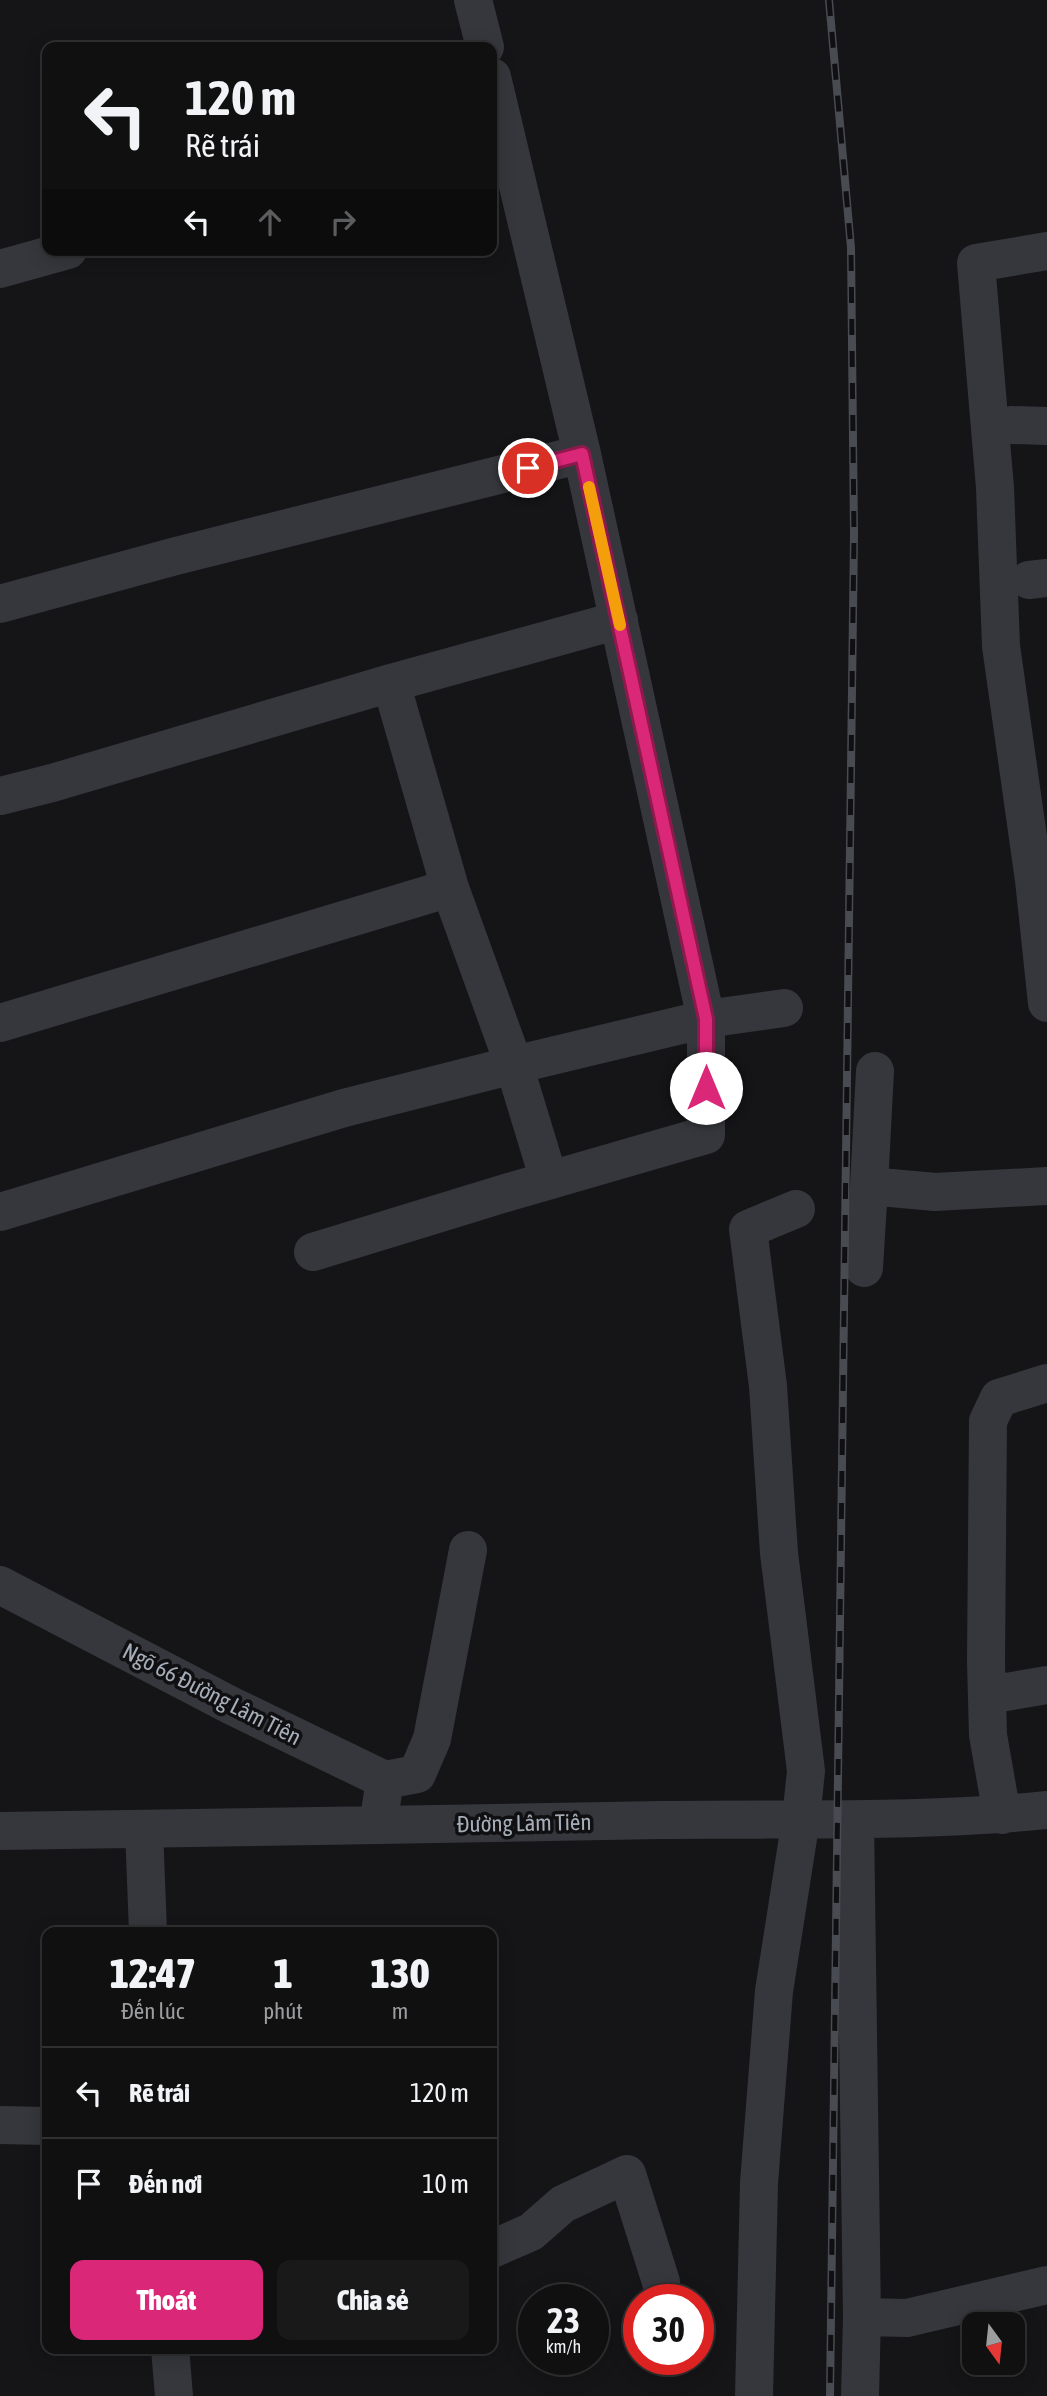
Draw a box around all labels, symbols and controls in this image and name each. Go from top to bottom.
text: 120 m [185,69,296,125]
icon: left [70,70,161,161]
text: Rẽ trái [185,127,260,164]
icon: left [178,203,216,241]
icon: ahead [251,203,289,241]
icon: right [324,203,362,241]
pin [498,438,558,498]
icon: arrive [509,449,547,487]
position arrow [669,1051,743,1125]
street label: Ngõ 66 Đường Lâm Tiên [119,1638,305,1750]
street label: Đường Lâm Tiên [456,1809,592,1837]
text: 12:47 [109,1949,196,1997]
text: 1 [273,1949,293,1997]
text: 130 [370,1949,430,1997]
text: Đến lúc [121,1998,184,2024]
text: phút [263,1998,303,2024]
text: m [392,1998,408,2024]
icon: left [70,2074,108,2112]
text: Rẽ trái [129,2078,190,2108]
text: 120 m [410,2078,469,2108]
icon: arrive [70,2165,108,2203]
text: Đến nơi [129,2169,202,2199]
text: 10 m [422,2169,469,2199]
button: Thoát [70,2260,263,2340]
button: Chia sẻ [277,2260,469,2340]
speed limit sign: 30 [623,2284,714,2375]
text: 23 [547,2300,580,2340]
north arrow [962,2312,1026,2375]
map controls [962,2312,1025,2375]
text: km/h [546,2336,581,2357]

